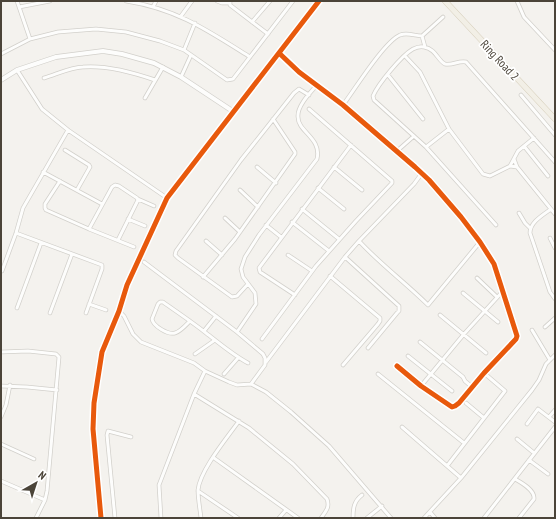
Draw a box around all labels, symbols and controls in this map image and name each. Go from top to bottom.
street label: Ring Road 2 [478,37,522,83]
north arrow [16,463,56,503]
text: N [36,468,49,483]

